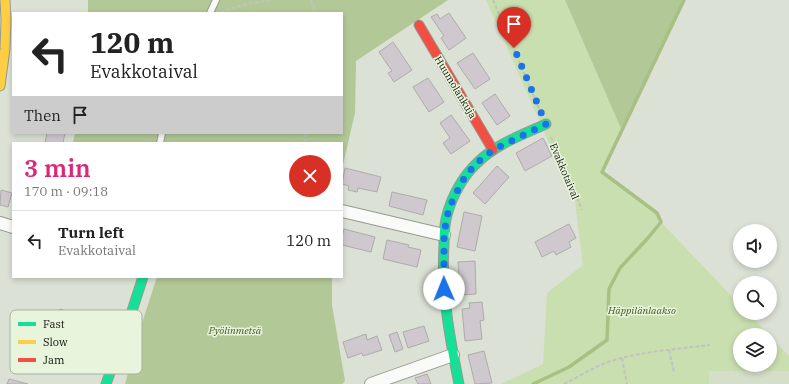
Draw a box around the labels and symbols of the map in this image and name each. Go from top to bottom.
pin [497,7.0,531,48]
street label: Huumolankuja [432,54,480,121]
street label: Evakkotaival [547,141,582,201]
position arrow [423,268,465,310]
park label: Häppilänlaakso [607,304,676,317]
legend [10,310,142,374]
text: Fast [43,317,65,331]
park label: Pyölinmetsä [208,324,262,337]
text: Slow [43,335,68,349]
text: Jam [43,353,65,367]

